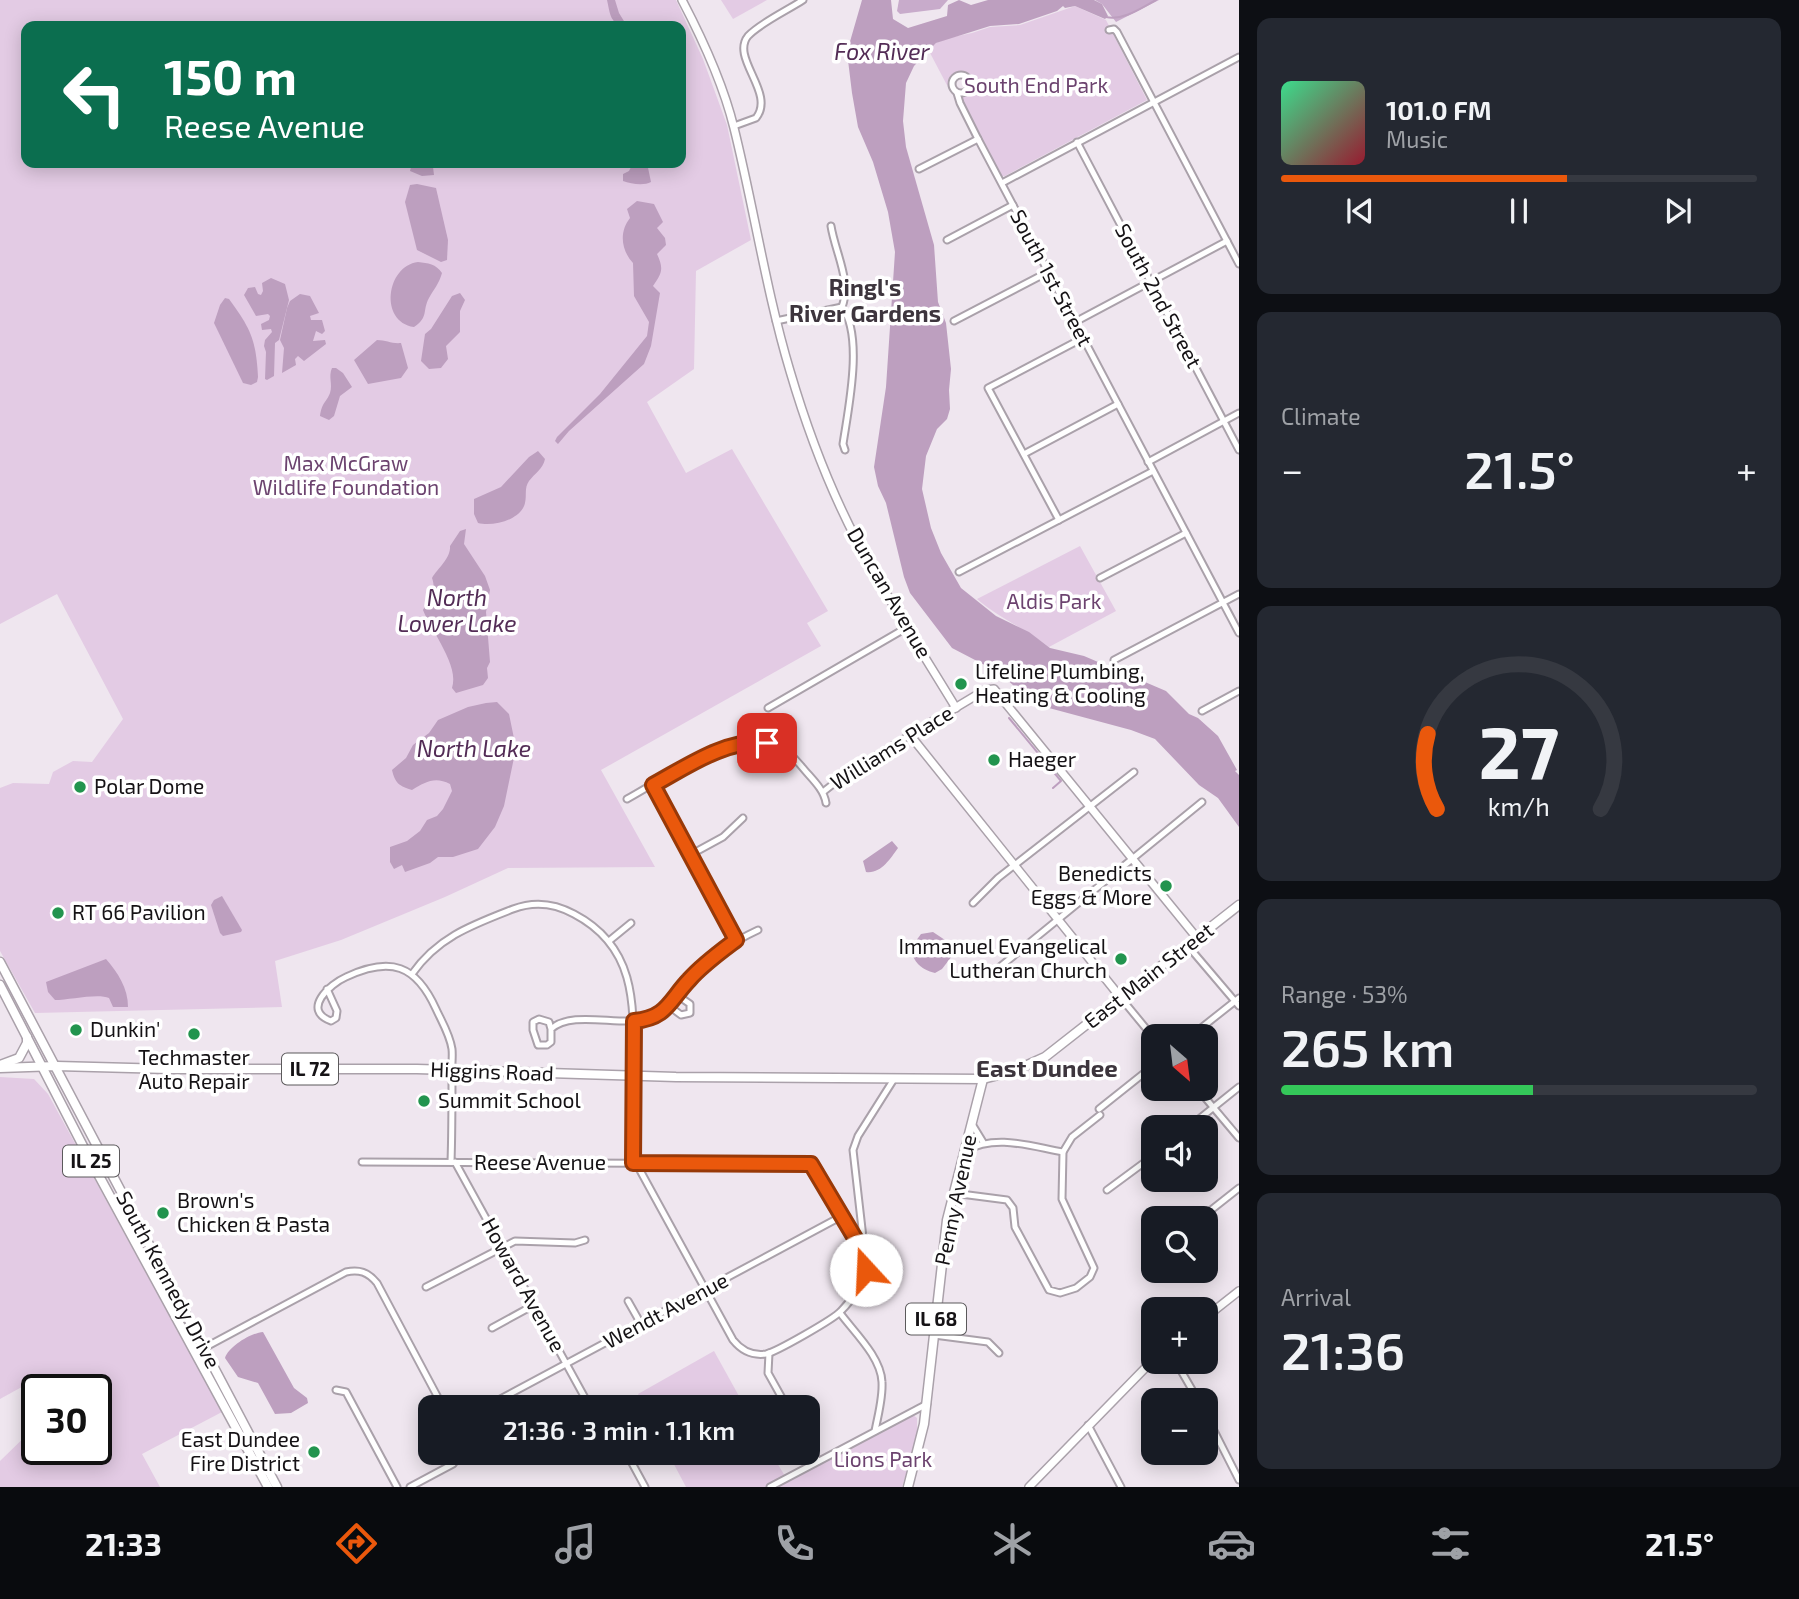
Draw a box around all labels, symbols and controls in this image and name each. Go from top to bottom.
water label: Fox River [834,37,931,65]
text: 150 m [164,46,297,105]
icon: left [49,49,140,140]
park label: South End Park [964,72,1108,97]
text: 101.0 FM [1386,94,1492,125]
text: Reese Avenue [164,106,365,144]
text: Music [1386,125,1448,153]
icon: previous [1341,192,1379,230]
icon: pause [1500,192,1538,230]
icon: next [1659,192,1697,230]
street label: South 1st Street [1006,205,1099,350]
street label: South 2nd Street [1111,219,1208,372]
district label: Ringl's River Gardens [789,273,941,327]
text: Climate [1281,402,1361,430]
text: 21.5° [1464,437,1575,499]
text: − [1281,446,1303,492]
text: + [1736,446,1757,492]
park label: Max McGraw Wildlife Foundation [253,450,439,499]
street label: Duncan Avenue [843,522,938,662]
water label: North Lower Lake [397,583,517,637]
park label: Aldis Park [1007,588,1102,613]
place label: Lifeline Plumbing, Heating & Cooling [975,658,1146,707]
marker: Lifeline Plumbing, Heating & Cooling [953,676,969,692]
street label: Williams Place [825,699,957,794]
text: 27 [1479,707,1559,795]
pin [737,713,797,773]
icon: arrive [748,724,786,762]
water label: North Lake [417,734,531,762]
place label: Haeger [1008,746,1077,771]
marker: Haeger [986,752,1002,768]
place label: Polar Dome [94,773,204,798]
marker: Polar Dome [72,779,88,795]
text: km/h [1488,791,1550,821]
place label: Benedicts Eggs & More [1031,860,1152,909]
marker: Benedicts Eggs & More [1158,878,1174,894]
place label: RT 66 Pavilion [72,899,206,924]
marker: RT 66 Pavilion [50,905,66,921]
street label: East Main Street [1079,917,1218,1033]
place label: Immanuel Evangelical Lutheran Church [898,933,1108,982]
marker: Immanuel Evangelical Lutheran Church [1113,951,1129,967]
text: Range · 53% [1281,980,1408,1008]
text: 265 km [1281,1015,1454,1077]
place label: Dunkin' [90,1016,160,1041]
marker: Dunkin' [68,1022,84,1038]
north arrow [1141,1024,1218,1101]
map controls [1141,1024,1218,1465]
marker: Techmaster Auto Repair [186,1026,202,1042]
place label: Techmaster Auto Repair [138,1044,251,1093]
district label: East Dundee [976,1053,1118,1082]
road number: IL 72 [282,1054,338,1084]
street label: Higgins Road [430,1056,554,1085]
place label: Summit School [438,1087,582,1112]
marker: Summit School [416,1093,432,1109]
button: sound [1141,1115,1218,1192]
street label: Penny Avenue [928,1132,981,1267]
road number: IL 25 [63,1146,119,1176]
street label: Reese Avenue [474,1149,606,1174]
street label: South Kennedy Drive [112,1187,227,1372]
place label: Brown's Chicken & Pasta [177,1187,330,1236]
marker: Brown's Chicken & Pasta [155,1205,171,1221]
button: search [1141,1206,1218,1283]
street label: Howard Avenue [477,1213,571,1356]
position arrow [829,1233,903,1307]
street label: Wendt Avenue [599,1266,732,1353]
text: Arrival [1281,1283,1351,1311]
button: + [1141,1297,1218,1374]
road number: IL 68 [906,1303,966,1334]
text: 21:36 [1281,1318,1405,1380]
speed limit sign: 30 [21,1374,112,1465]
button: − [1141,1388,1218,1465]
text: 21:36 · 3 min · 1.1 km [503,1414,735,1445]
place label: East Dundee Fire District [181,1426,300,1475]
marker: East Dundee Fire District [306,1444,322,1460]
park label: Lions Park [834,1446,933,1471]
icon: directions [332,1519,381,1568]
icon: music [551,1519,600,1568]
icon: phone [770,1519,819,1568]
icon: climate [988,1519,1037,1568]
icon: car [1207,1519,1256,1568]
icon: filters [1426,1519,1475,1568]
text: 21:33 [85,1524,162,1562]
text: 21.5° [1645,1524,1714,1562]

